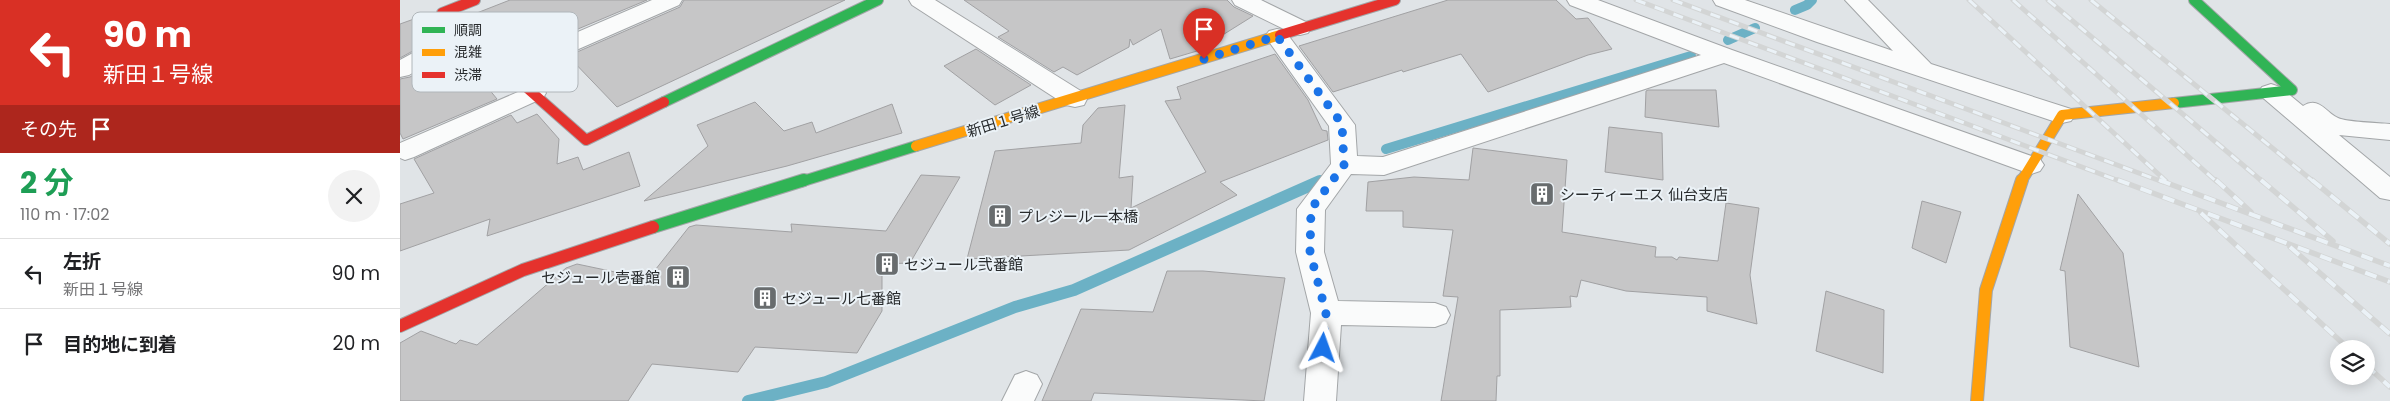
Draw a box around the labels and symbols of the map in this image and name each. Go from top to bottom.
pin [1183,8,1225,59]
legend [412,12,578,92]
text: 順調 [454,20,482,40]
text: 混雑 [454,42,482,62]
text: 渋滞 [454,65,482,85]
street label: 新田１号線 [964,100,1042,142]
building icon: シーティーエス 仙台支店 [1529,181,1555,207]
place label: シーティーエス 仙台支店 [1560,184,1728,205]
building icon: プレジール一本橋 [987,203,1013,229]
place label: プレジール一本橋 [1018,206,1138,227]
building icon: セジュール弐番館 [874,251,900,277]
place label: セジュール弐番館 [904,254,1023,275]
building icon: セジュール壱番館 [665,264,691,290]
place label: セジュール壱番館 [541,267,660,288]
building icon: セジュール七番館 [752,285,778,311]
place label: セジュール七番館 [782,288,901,309]
position arrow [1296,321,1348,373]

